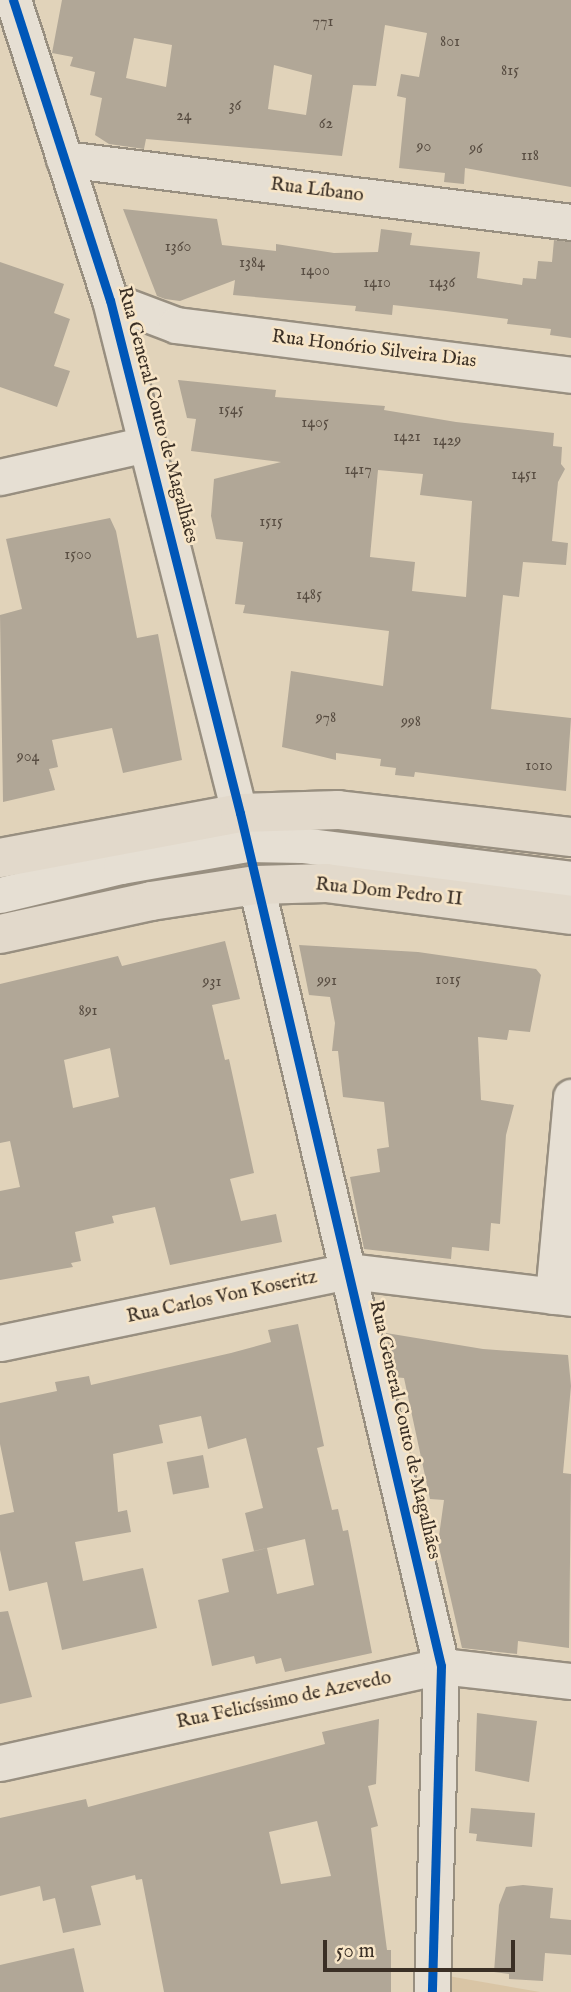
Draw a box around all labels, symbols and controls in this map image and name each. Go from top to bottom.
house number: 771 [313,12,333,32]
house number: 801 [440,32,460,52]
house number: 815 [501,61,519,81]
house number: 36 [229,96,241,116]
house number: 24 [176,106,192,126]
house number: 62 [319,114,333,134]
house number: 90 [417,137,431,157]
house number: 96 [469,139,483,159]
house number: 118 [521,146,539,166]
street label: Rua Líbano [269,174,365,208]
house number: 1360 [165,237,191,257]
house number: 1384 [239,253,265,273]
house number: 1400 [300,261,330,281]
house number: 1410 [363,273,391,293]
house number: 1436 [429,273,455,293]
street label: Rua General Couto de Magalhães [112,284,202,546]
street label: Rua Honório Silveira Dias [270,326,478,374]
house number: 1545 [218,400,244,420]
house number: 1405 [301,413,329,433]
house number: 1421 [393,427,421,447]
house number: 1429 [433,431,461,451]
house number: 1417 [344,460,372,480]
house number: 1451 [511,465,537,485]
house number: 1515 [259,512,283,532]
house number: 1500 [64,545,92,565]
house number: 1485 [296,585,322,605]
house number: 978 [316,708,336,728]
house number: 998 [401,712,421,732]
house number: 904 [17,747,39,767]
house number: 1010 [525,756,553,776]
street label: Rua Dom Pedro II [314,874,464,912]
house number: 1015 [435,970,461,990]
house number: 991 [317,971,337,991]
house number: 931 [203,972,221,992]
house number: 891 [78,1001,98,1021]
street label: Rua Carlos Von Koseritz [125,1267,319,1329]
street label: Rua General Couto de Magalhães [363,1298,445,1562]
street label: Rua Felicíssimo de Azevedo [175,1667,393,1735]
scale bar [326,1926,518,1970]
text: 50 m [336,1938,375,1965]

